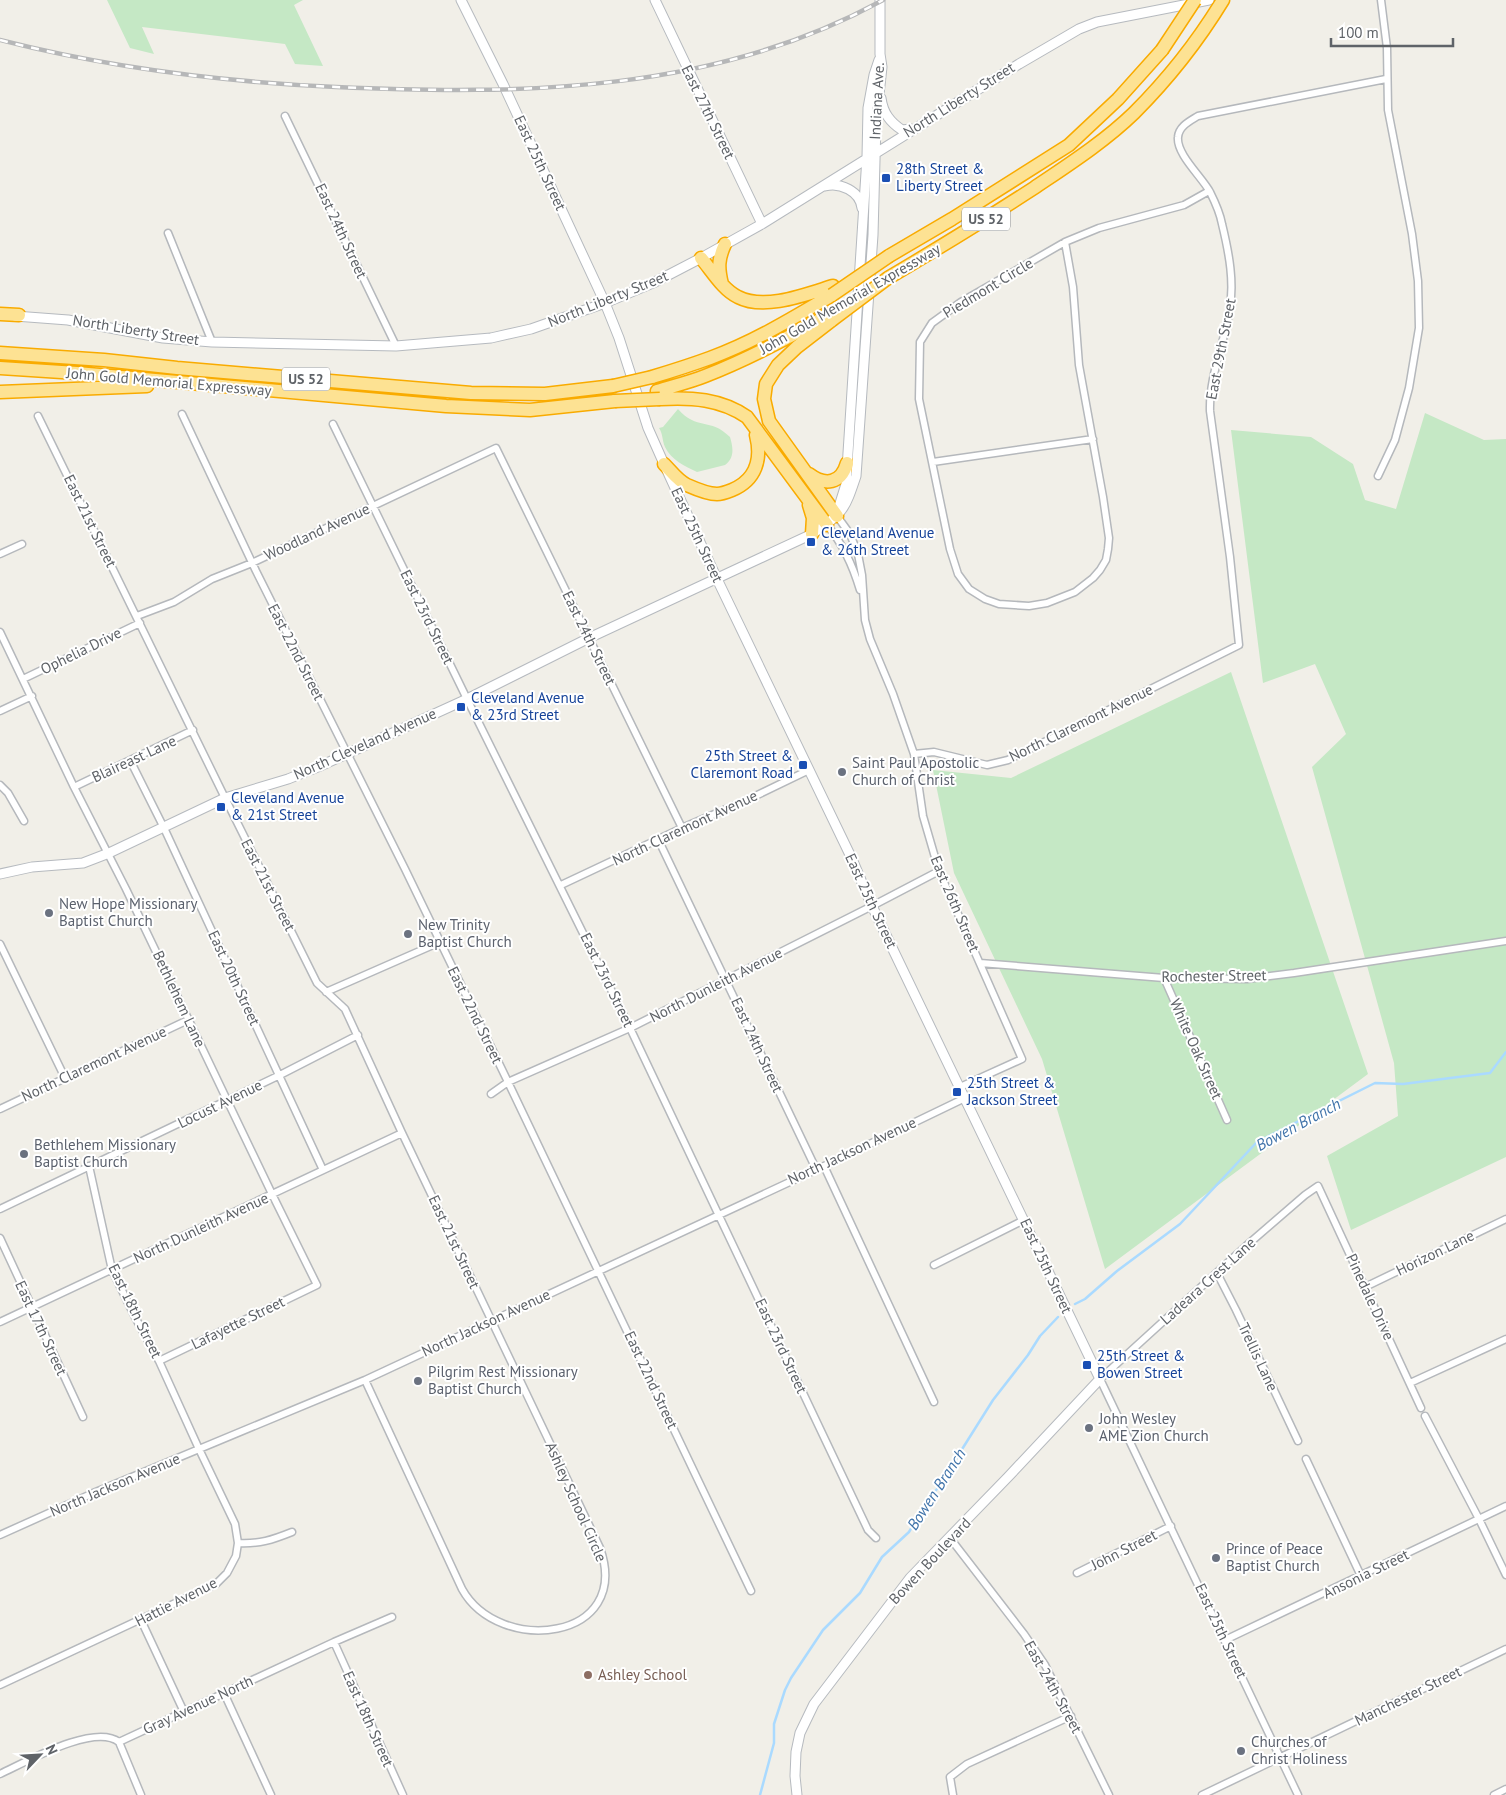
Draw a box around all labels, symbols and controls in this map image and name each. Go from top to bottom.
scale bar [1331,15,1454,47]
text: 100 m [1338,23,1379,42]
street label: North Liberty Street [899,58,1018,142]
street label: East 27th Street [677,62,739,162]
street label: Indiana Ave. [865,62,888,140]
street label: East 25th Street [510,112,571,213]
place label: 28th Street & Liberty Street [896,159,984,195]
marker: 28th Street & Liberty Street [880,172,892,184]
street label: East 24th Street [311,180,372,281]
road number: US 52 [962,208,1010,230]
street label: John Gold Memorial Expressway [755,239,944,359]
street label: Piedmont Circle [939,253,1036,322]
street label: North Liberty Street [545,266,671,331]
street label: East 29th Street [1201,297,1240,401]
street label: North Liberty Street [71,310,201,349]
street label: John Gold Memorial Expressway [65,363,272,400]
road number: US 52 [282,368,330,390]
street label: East 21st Street [60,471,121,570]
street label: East 25th Street [667,484,728,585]
street label: Woodland Avenue [261,499,373,564]
place label: Cleveland Avenue & 26th Street [821,523,934,559]
marker: Cleveland Avenue & 26th Street [805,536,817,548]
street label: East 23rd Street [396,566,459,667]
street label: East 24th Street [558,587,621,688]
street label: East 22nd Street [264,600,329,703]
street label: Ophelia Drive [37,623,124,678]
street label: North Claremont Avenue [1006,679,1156,766]
place label: Cleveland Avenue & 23rd Street [471,688,584,724]
marker: Cleveland Avenue & 23rd Street [455,701,467,713]
street label: North Cleveland Avenue [290,703,439,784]
street label: Blaireast Lane [89,731,179,786]
place label: 25th Street & Claremont Road [691,746,793,782]
place label: Saint Paul Apostolic Church of Christ [852,753,980,789]
marker: 25th Street & Claremont Road [797,759,809,771]
marker: Saint Paul Apostolic Church of Christ [836,766,848,778]
street label: North Claremont Avenue [609,786,760,870]
place label: Cleveland Avenue & 21st Street [231,788,344,824]
marker: Cleveland Avenue & 21st Street [215,801,227,813]
street label: East 21st Street [237,835,300,934]
street label: East 25th Street [841,850,902,951]
street label: East 26th Street [927,853,984,955]
place label: New Hope Missionary Baptist Church [59,894,197,930]
marker: New Hope Missionary Baptist Church [43,907,55,919]
place label: New Trinity Baptist Church [418,915,512,951]
street label: East 20th Street [204,927,265,1028]
marker: New Trinity Baptist Church [402,928,414,940]
street label: East 23rd Street [576,929,639,1030]
street label: North Dunleith Avenue [646,943,785,1026]
street label: Bethlehem Lane [149,947,210,1050]
street label: East 22nd Street [444,963,507,1067]
street label: Rochester Street [1161,965,1267,986]
street label: East 24th Street [727,994,788,1095]
street label: White Oak Street [1166,996,1227,1102]
street label: North Claremont Avenue [18,1022,169,1106]
place label: 25th Street & Jackson Street [966,1073,1058,1109]
street label: Locust Avenue [174,1075,265,1132]
marker: 25th Street & Jackson Street [951,1086,963,1098]
water label: Bowen Branch [1252,1093,1344,1155]
street label: North Jackson Avenue [784,1112,919,1189]
place label: Bethlehem Missionary Baptist Church [34,1135,176,1171]
marker: Bethlehem Missionary Baptist Church [18,1148,30,1160]
street label: North Dunleith Avenue [130,1188,271,1267]
street label: East 21st Street [425,1192,484,1292]
street label: East 25th Street [1016,1215,1077,1316]
street label: Horizon Lane [1393,1225,1477,1280]
street label: Ladeara Crest Lane [1156,1233,1259,1328]
street label: Pinedale Drive [1342,1250,1399,1343]
street label: East 18th Street [104,1260,167,1361]
street label: East 17th Street [11,1277,72,1378]
street label: North Jackson Avenue [418,1284,553,1361]
street label: Lafayette Street [188,1292,288,1353]
street label: East 23rd Street [751,1295,812,1396]
street label: Trellis Lane [1234,1320,1283,1394]
street label: East 22nd Street [620,1328,682,1432]
place label: 25th Street & Bowen Street [1097,1346,1185,1382]
marker: 25th Street & Bowen Street [1081,1359,1093,1371]
place label: Pilgrim Rest Missionary Baptist Church [428,1362,578,1398]
marker: Pilgrim Rest Missionary Baptist Church [412,1375,424,1387]
place label: John Wesley AME Zion Church [1098,1409,1209,1445]
marker: John Wesley AME Zion Church [1083,1422,1095,1434]
street label: Ashley School Circle [541,1439,611,1565]
water label: Bowen Branch [902,1444,970,1534]
street label: North Jackson Avenue [47,1449,183,1521]
street label: Bowen Boulevard [885,1513,975,1608]
street label: John Street [1087,1525,1160,1575]
place label: Prince of Peace Baptist Church [1226,1539,1323,1575]
street label: Ansonia Street [1320,1545,1412,1603]
marker: Prince of Peace Baptist Church [1210,1552,1222,1564]
street label: Hattie Avenue [131,1573,220,1630]
street label: East 25th Street [1191,1580,1252,1681]
street label: East 24th Street [1020,1637,1087,1736]
street label: Manchester Street [1351,1662,1464,1730]
place label: Ashley School [598,1665,687,1684]
street label: East 18th Street [339,1668,398,1770]
marker: Ashley School [582,1669,594,1681]
street label: Gray Avenue North [140,1671,256,1738]
north arrow [15,1730,65,1780]
place label: Churches of Christ Holiness [1251,1732,1347,1768]
text: N [42,1742,62,1757]
marker: Churches of Christ Holiness [1235,1745,1247,1757]

